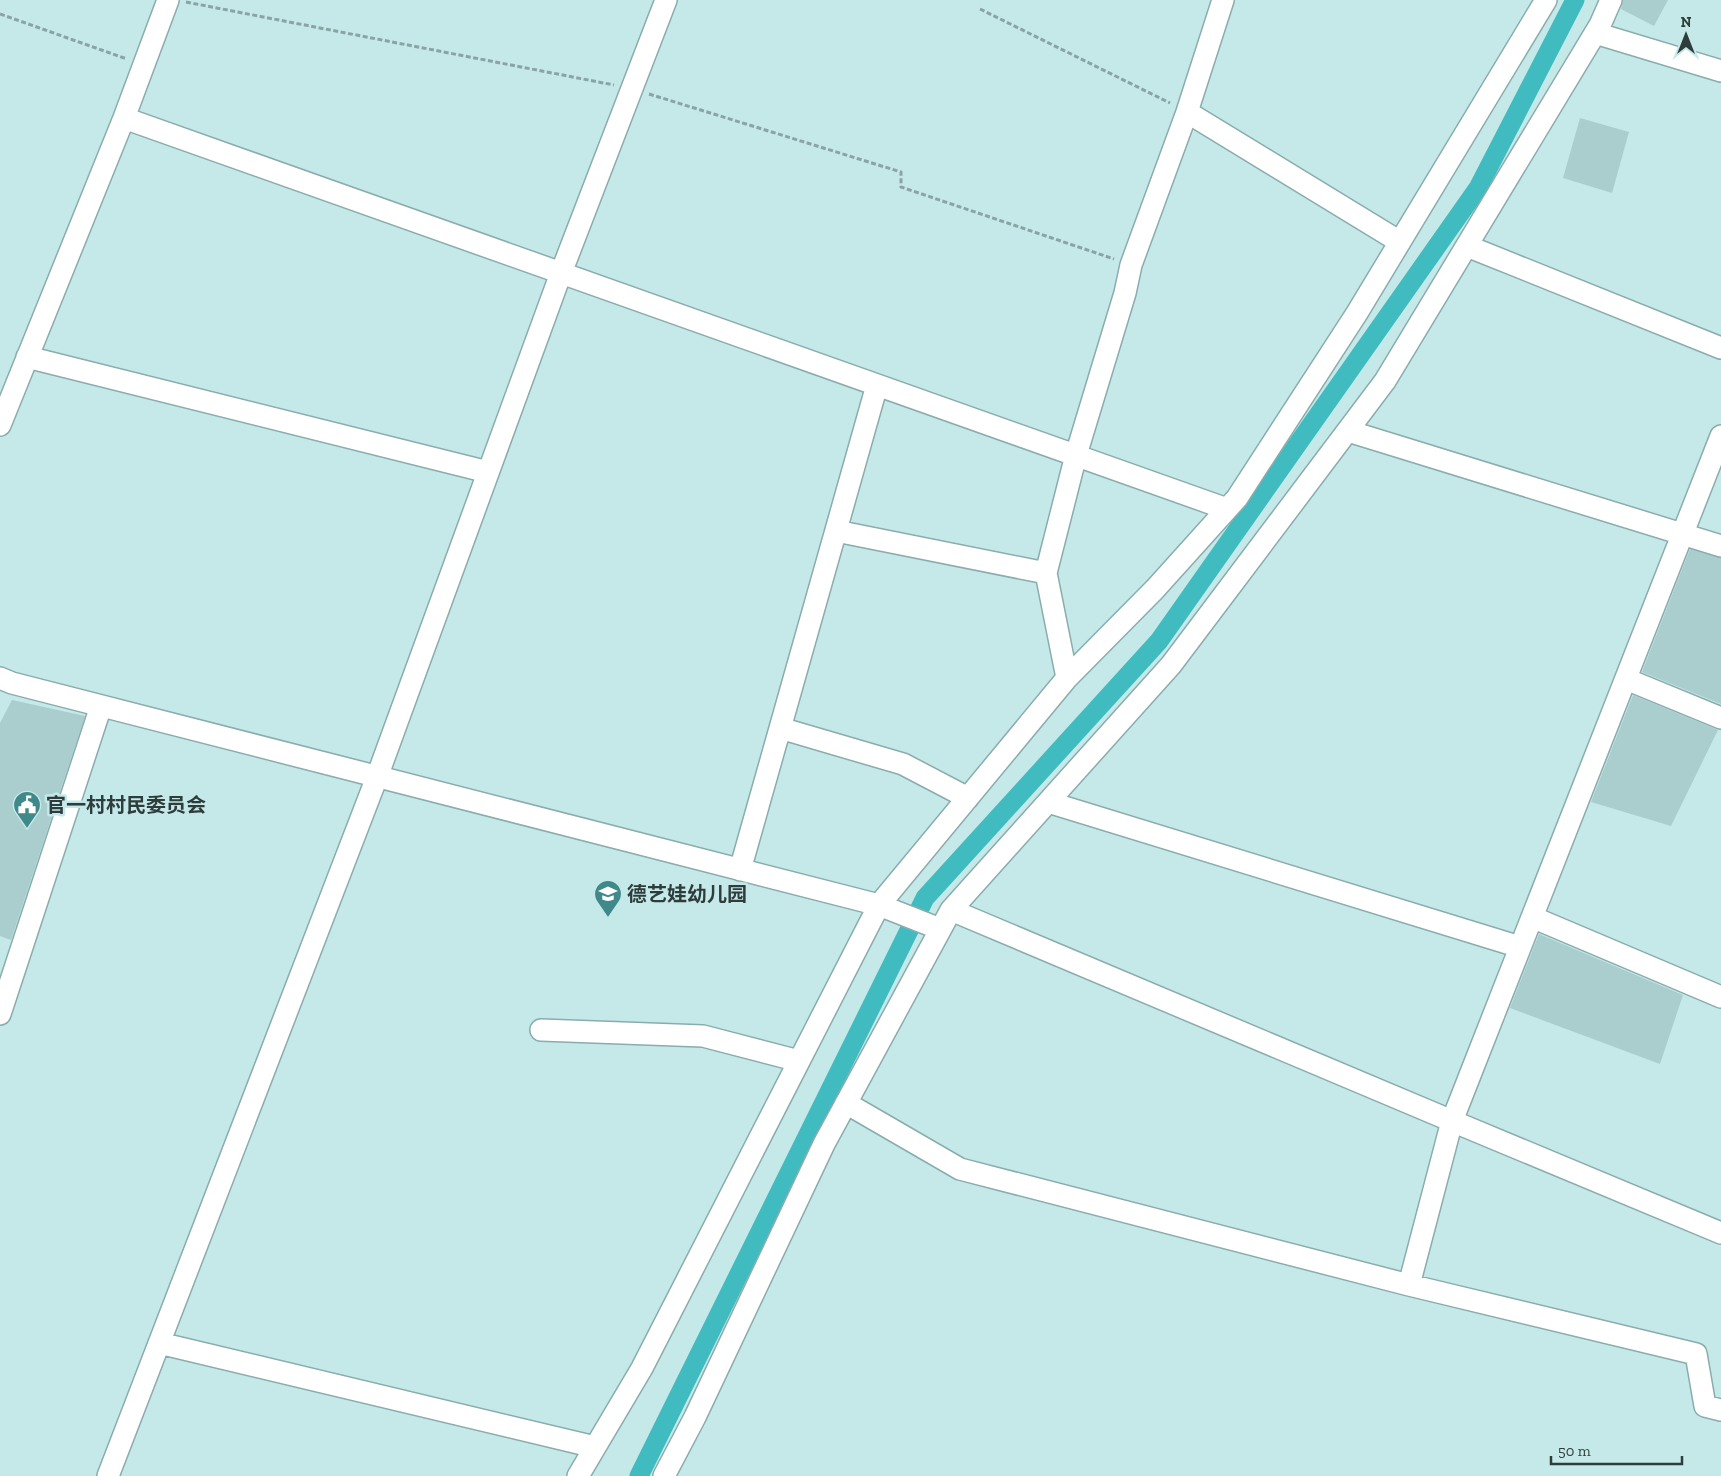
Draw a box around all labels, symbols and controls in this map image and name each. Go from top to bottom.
north arrow [1661,10,1711,60]
text: N [1681,14,1692,31]
public building icon: 官一村村民委员会 [12,790,42,829]
place label: 官一村村民委员会 [46,793,206,817]
school or university icon: 德艺娃幼儿园 [593,879,623,918]
place label: 德艺娃幼儿园 [627,882,747,906]
scale bar [1551,1434,1682,1466]
text: 50 m [1558,1442,1591,1460]

